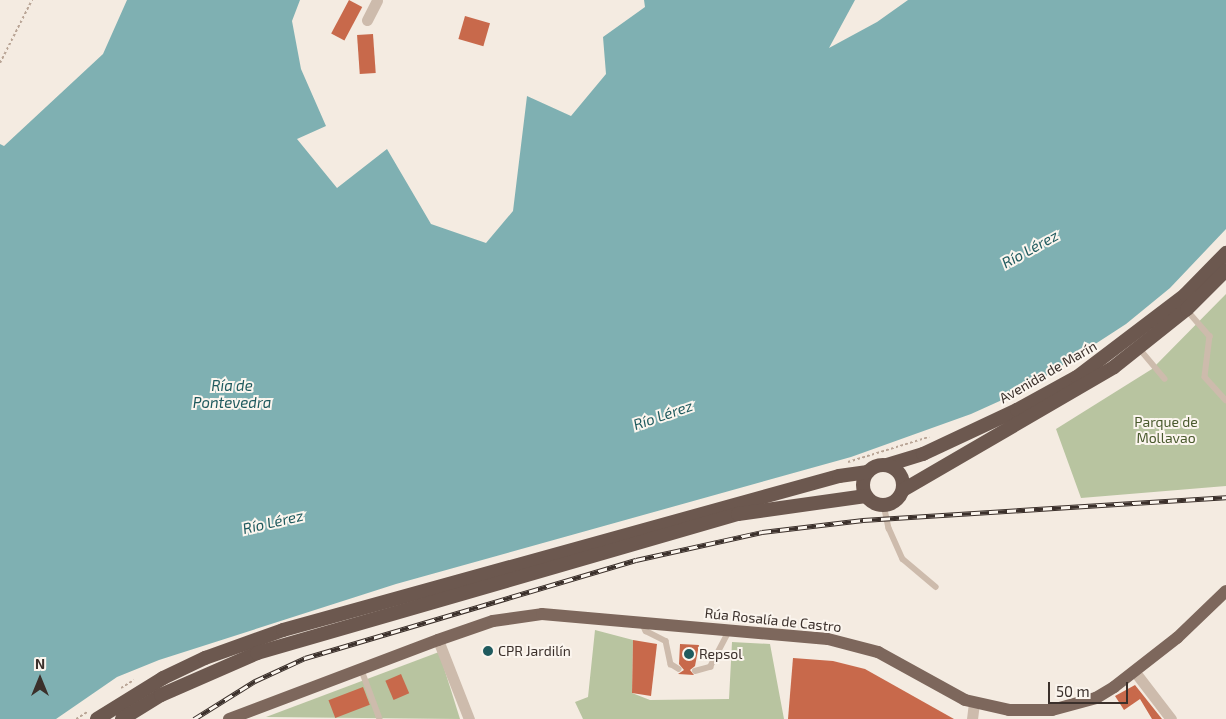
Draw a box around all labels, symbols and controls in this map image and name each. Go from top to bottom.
water label: Río Lérez [999,226,1061,272]
street label: Avenida de Marín [996,337,1100,407]
water label: Ría de Pontevedra [193,376,271,411]
water label: Río Lérez [631,396,695,434]
park label: Parque de Mollavao [1134,414,1198,447]
water label: Río Lérez [241,506,305,538]
street label: Rúa Rosalía de Castro [704,604,842,636]
place label: CPR Jardilín [498,643,571,659]
marker: CPR Jardilín [482,645,494,657]
place label: Repsol [699,646,742,662]
marker: Repsol [683,648,695,660]
north arrow [15,654,65,704]
text: N [35,655,45,672]
scale bar [1051,672,1131,704]
text: 50 m [1056,682,1090,700]

